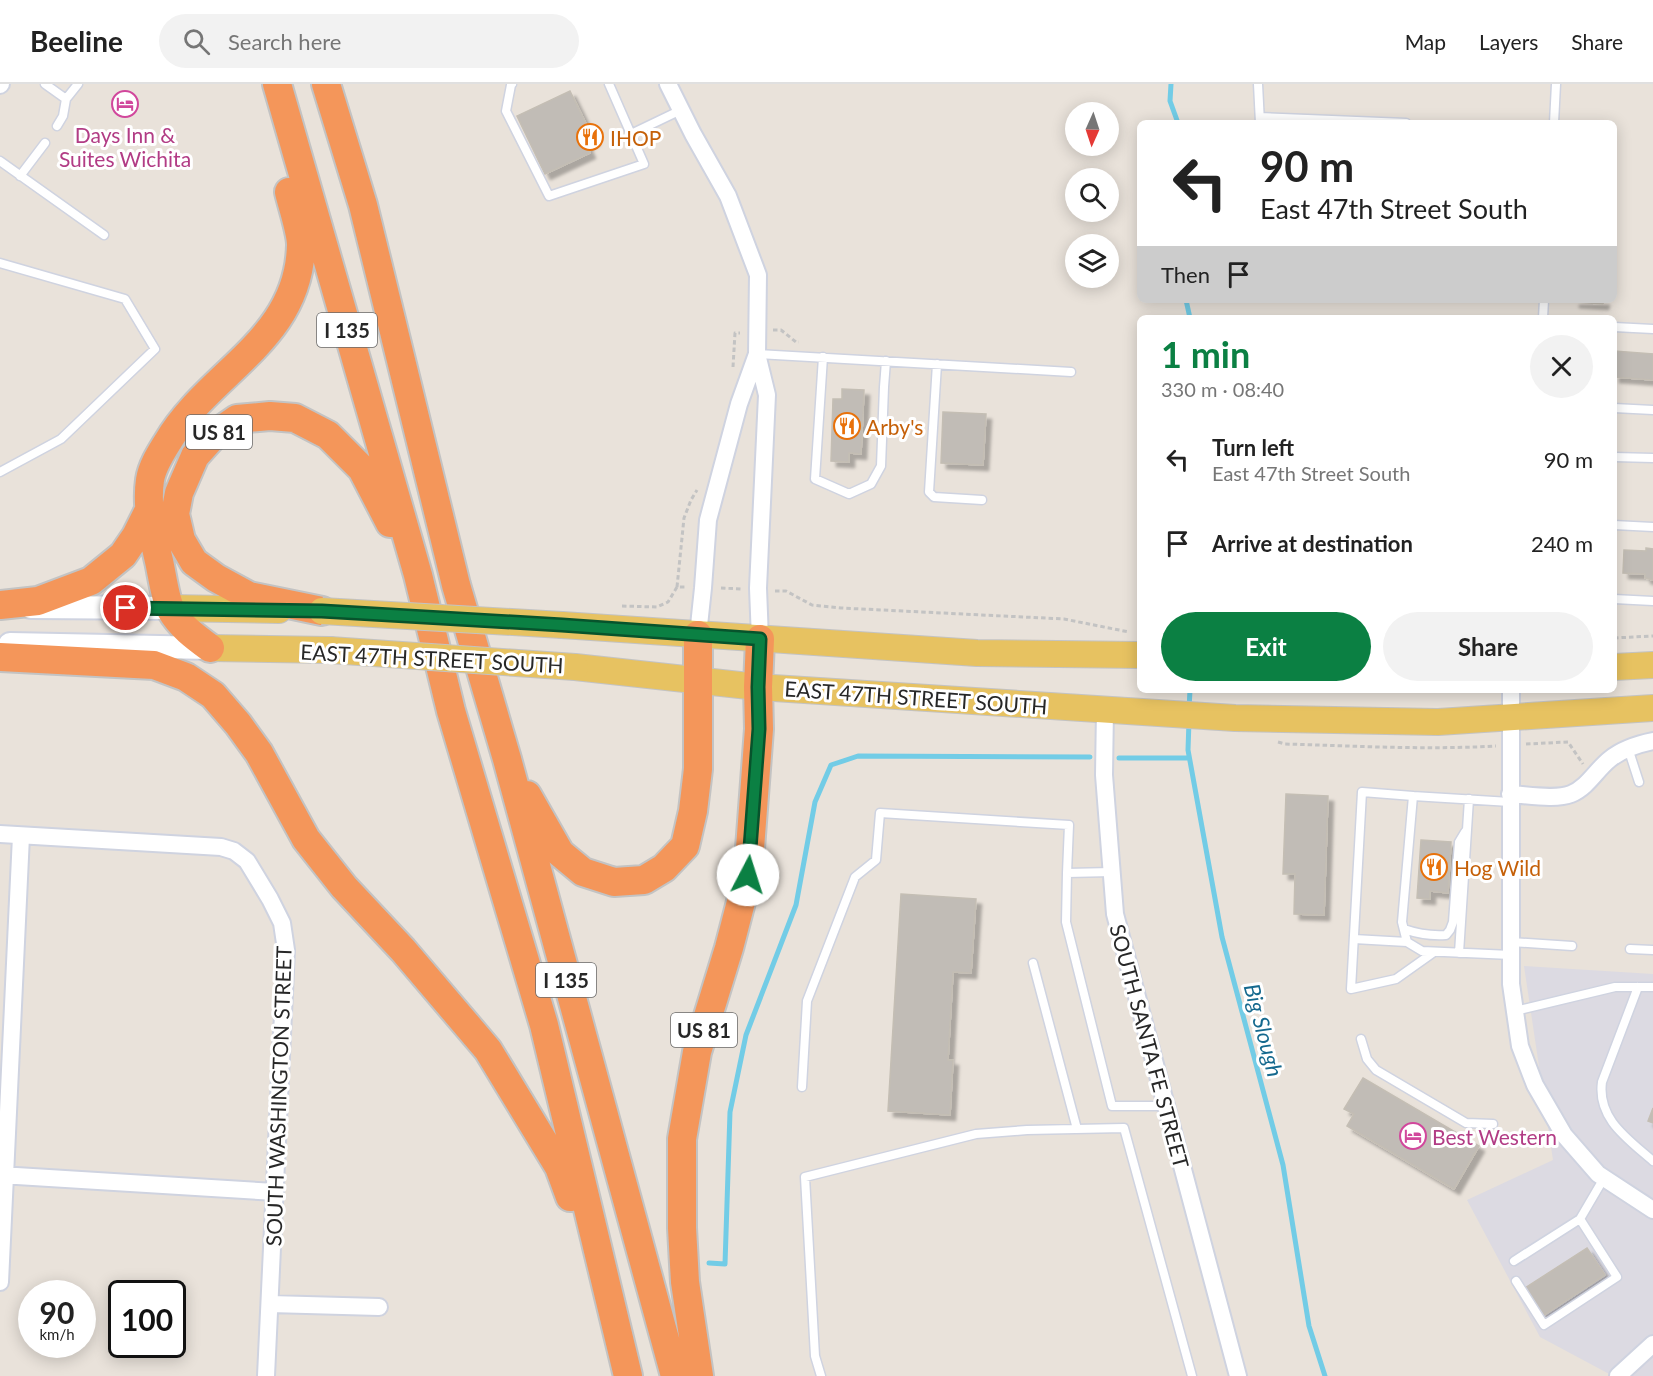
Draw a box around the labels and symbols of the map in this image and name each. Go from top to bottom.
hotel icon: Days Inn & Suites Wichita [110,89,140,119]
north arrow [1065,102,1119,156]
place label: Days Inn & Suites Wichita [59,122,191,171]
restaurant icon: IHOP [575,122,605,152]
place label: IHOP [610,125,661,150]
road number: I 135 [317,313,377,347]
restaurant icon: Arby's [832,411,862,441]
place label: Arby's [866,414,923,439]
road number: US 81 [186,415,252,449]
pin [100,582,151,633]
street label: EAST 47TH STREET SOUTH [300,639,564,677]
street label: EAST 47TH STREET SOUTH [784,675,1048,719]
position arrow [716,843,780,907]
restaurant icon: Hog Wild [1419,852,1449,882]
place label: Hog Wild [1454,855,1541,880]
street label: SOUTH SANTA FE STREET [1105,921,1195,1171]
street label: SOUTH WASHINGTON STREET [260,945,296,1247]
road number: I 135 [536,963,596,997]
water label: Big Slough [1239,981,1289,1079]
road number: US 81 [671,1013,737,1047]
hotel icon: Best Western [1398,1121,1428,1151]
place label: Best Western [1432,1124,1557,1149]
speed limit sign: 100 [108,1280,186,1358]

